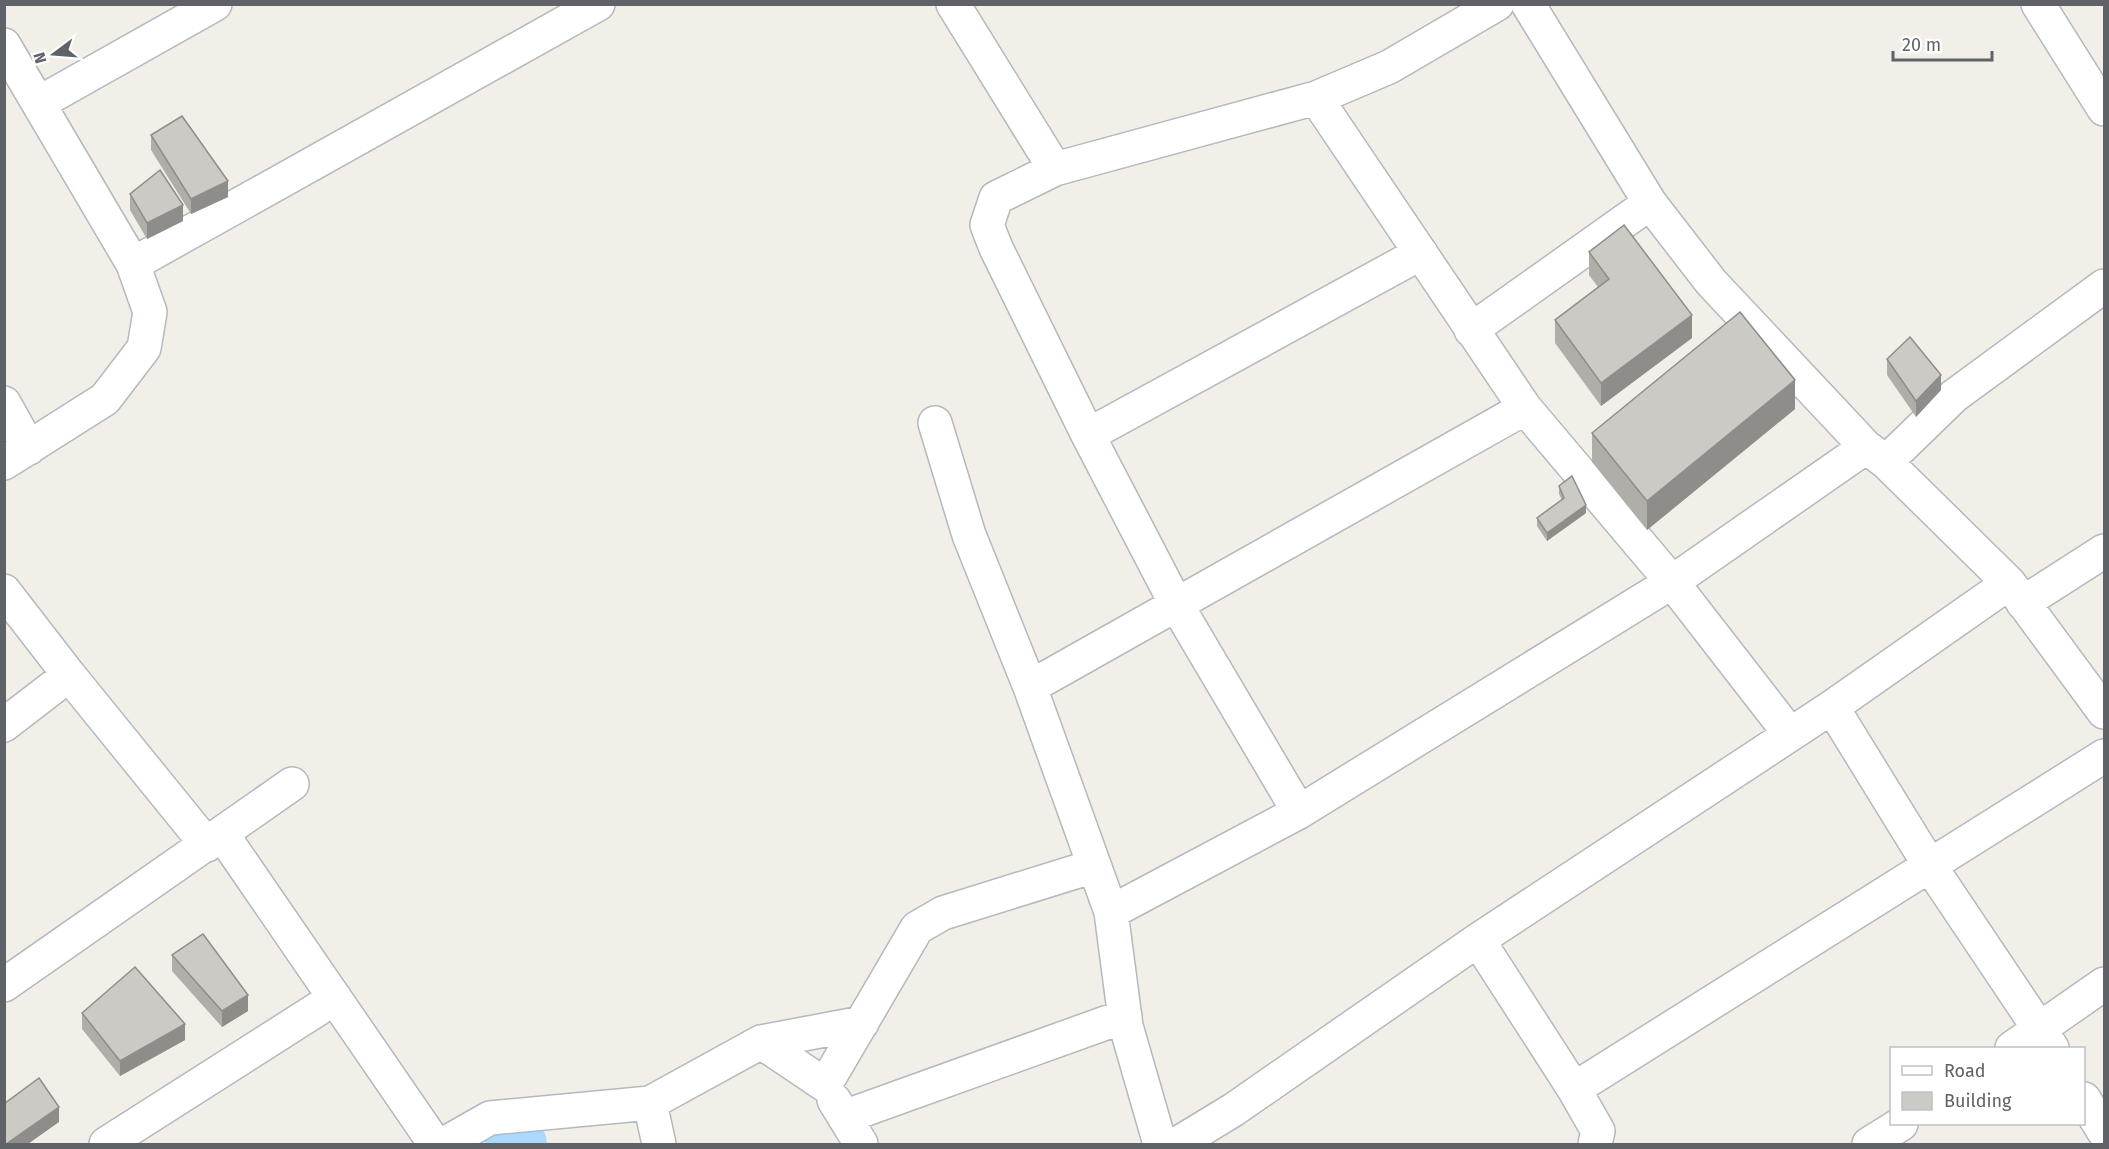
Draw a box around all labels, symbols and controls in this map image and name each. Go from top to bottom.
north arrow [24,24,84,84]
scale bar [1893,24,1992,62]
text: 20 m [1902,34,1941,56]
text: N [29,50,51,66]
legend [1890,1047,2085,1125]
text: Road [1944,1060,1986,1082]
text: Building [1944,1090,2012,1112]

